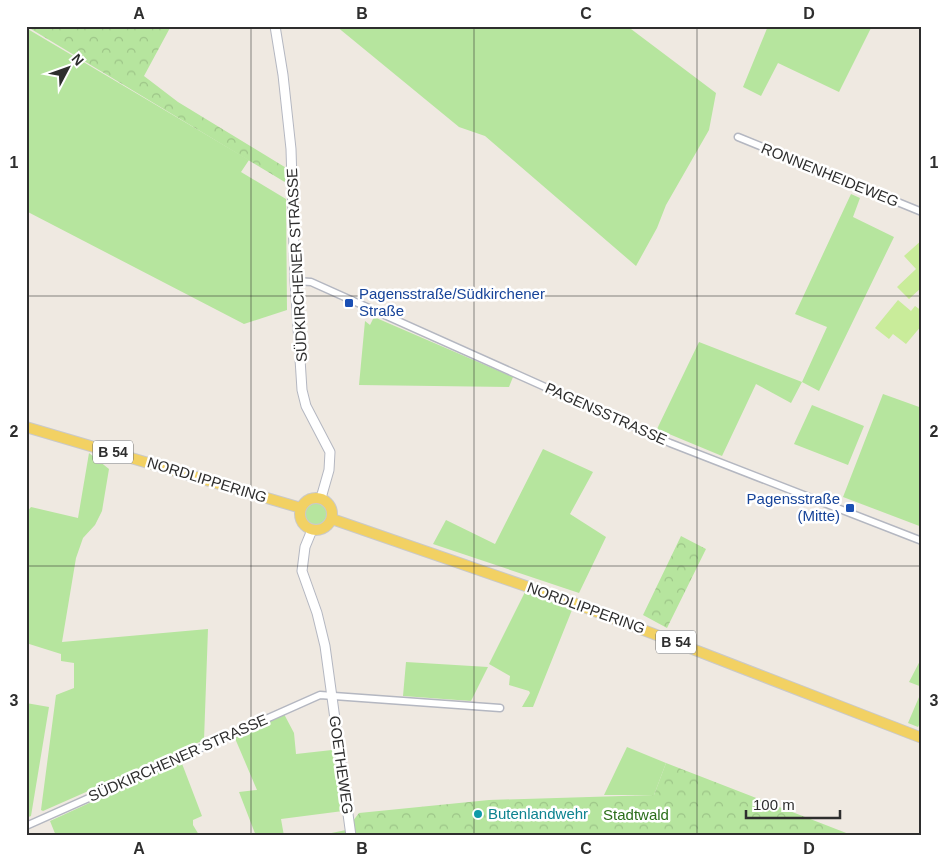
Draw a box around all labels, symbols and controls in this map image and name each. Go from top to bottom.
text: A [133,5,145,22]
text: B [356,5,368,22]
text: C [580,5,592,22]
text: D [803,5,815,22]
north arrow [42,42,92,92]
text: N [68,50,87,69]
street label: RONNENHEIDEWEG [759,139,901,210]
text: 1 [10,154,19,171]
text: 1 [930,154,939,171]
street label: SÜDKIRCHENER STRASSE [283,168,310,362]
place label: Pagensstraße/Südkirchener Straße [359,285,545,319]
marker: Pagensstraße/Südkirchener Straße [343,297,355,309]
street label: PAGENSSTRASSE [543,379,670,448]
text: 2 [10,423,19,440]
text: 2 [930,423,939,440]
road number: B 54 [93,441,133,464]
street label: NORDLIPPERING [145,453,269,506]
place label: Pagensstraße (Mitte) [747,490,840,524]
marker: Pagensstraße (Mitte) [844,502,856,514]
street label: NORDLIPPERING [525,578,647,637]
road number: B 54 [656,630,696,654]
text: 3 [10,692,19,709]
text: 3 [930,692,939,709]
street label: SÜDKIRCHENER STRASSE [86,710,270,805]
street label: GOETHEWEG [326,715,357,815]
scale bar [746,787,839,819]
text: 100 m [753,796,795,813]
place label: Butenlandwehr [488,805,588,822]
park label: Stadtwald [603,806,669,823]
marker: Butenlandwehr [472,808,484,820]
text: A [133,840,145,857]
text: B [356,840,368,857]
text: C [580,840,592,857]
text: D [803,840,815,857]

